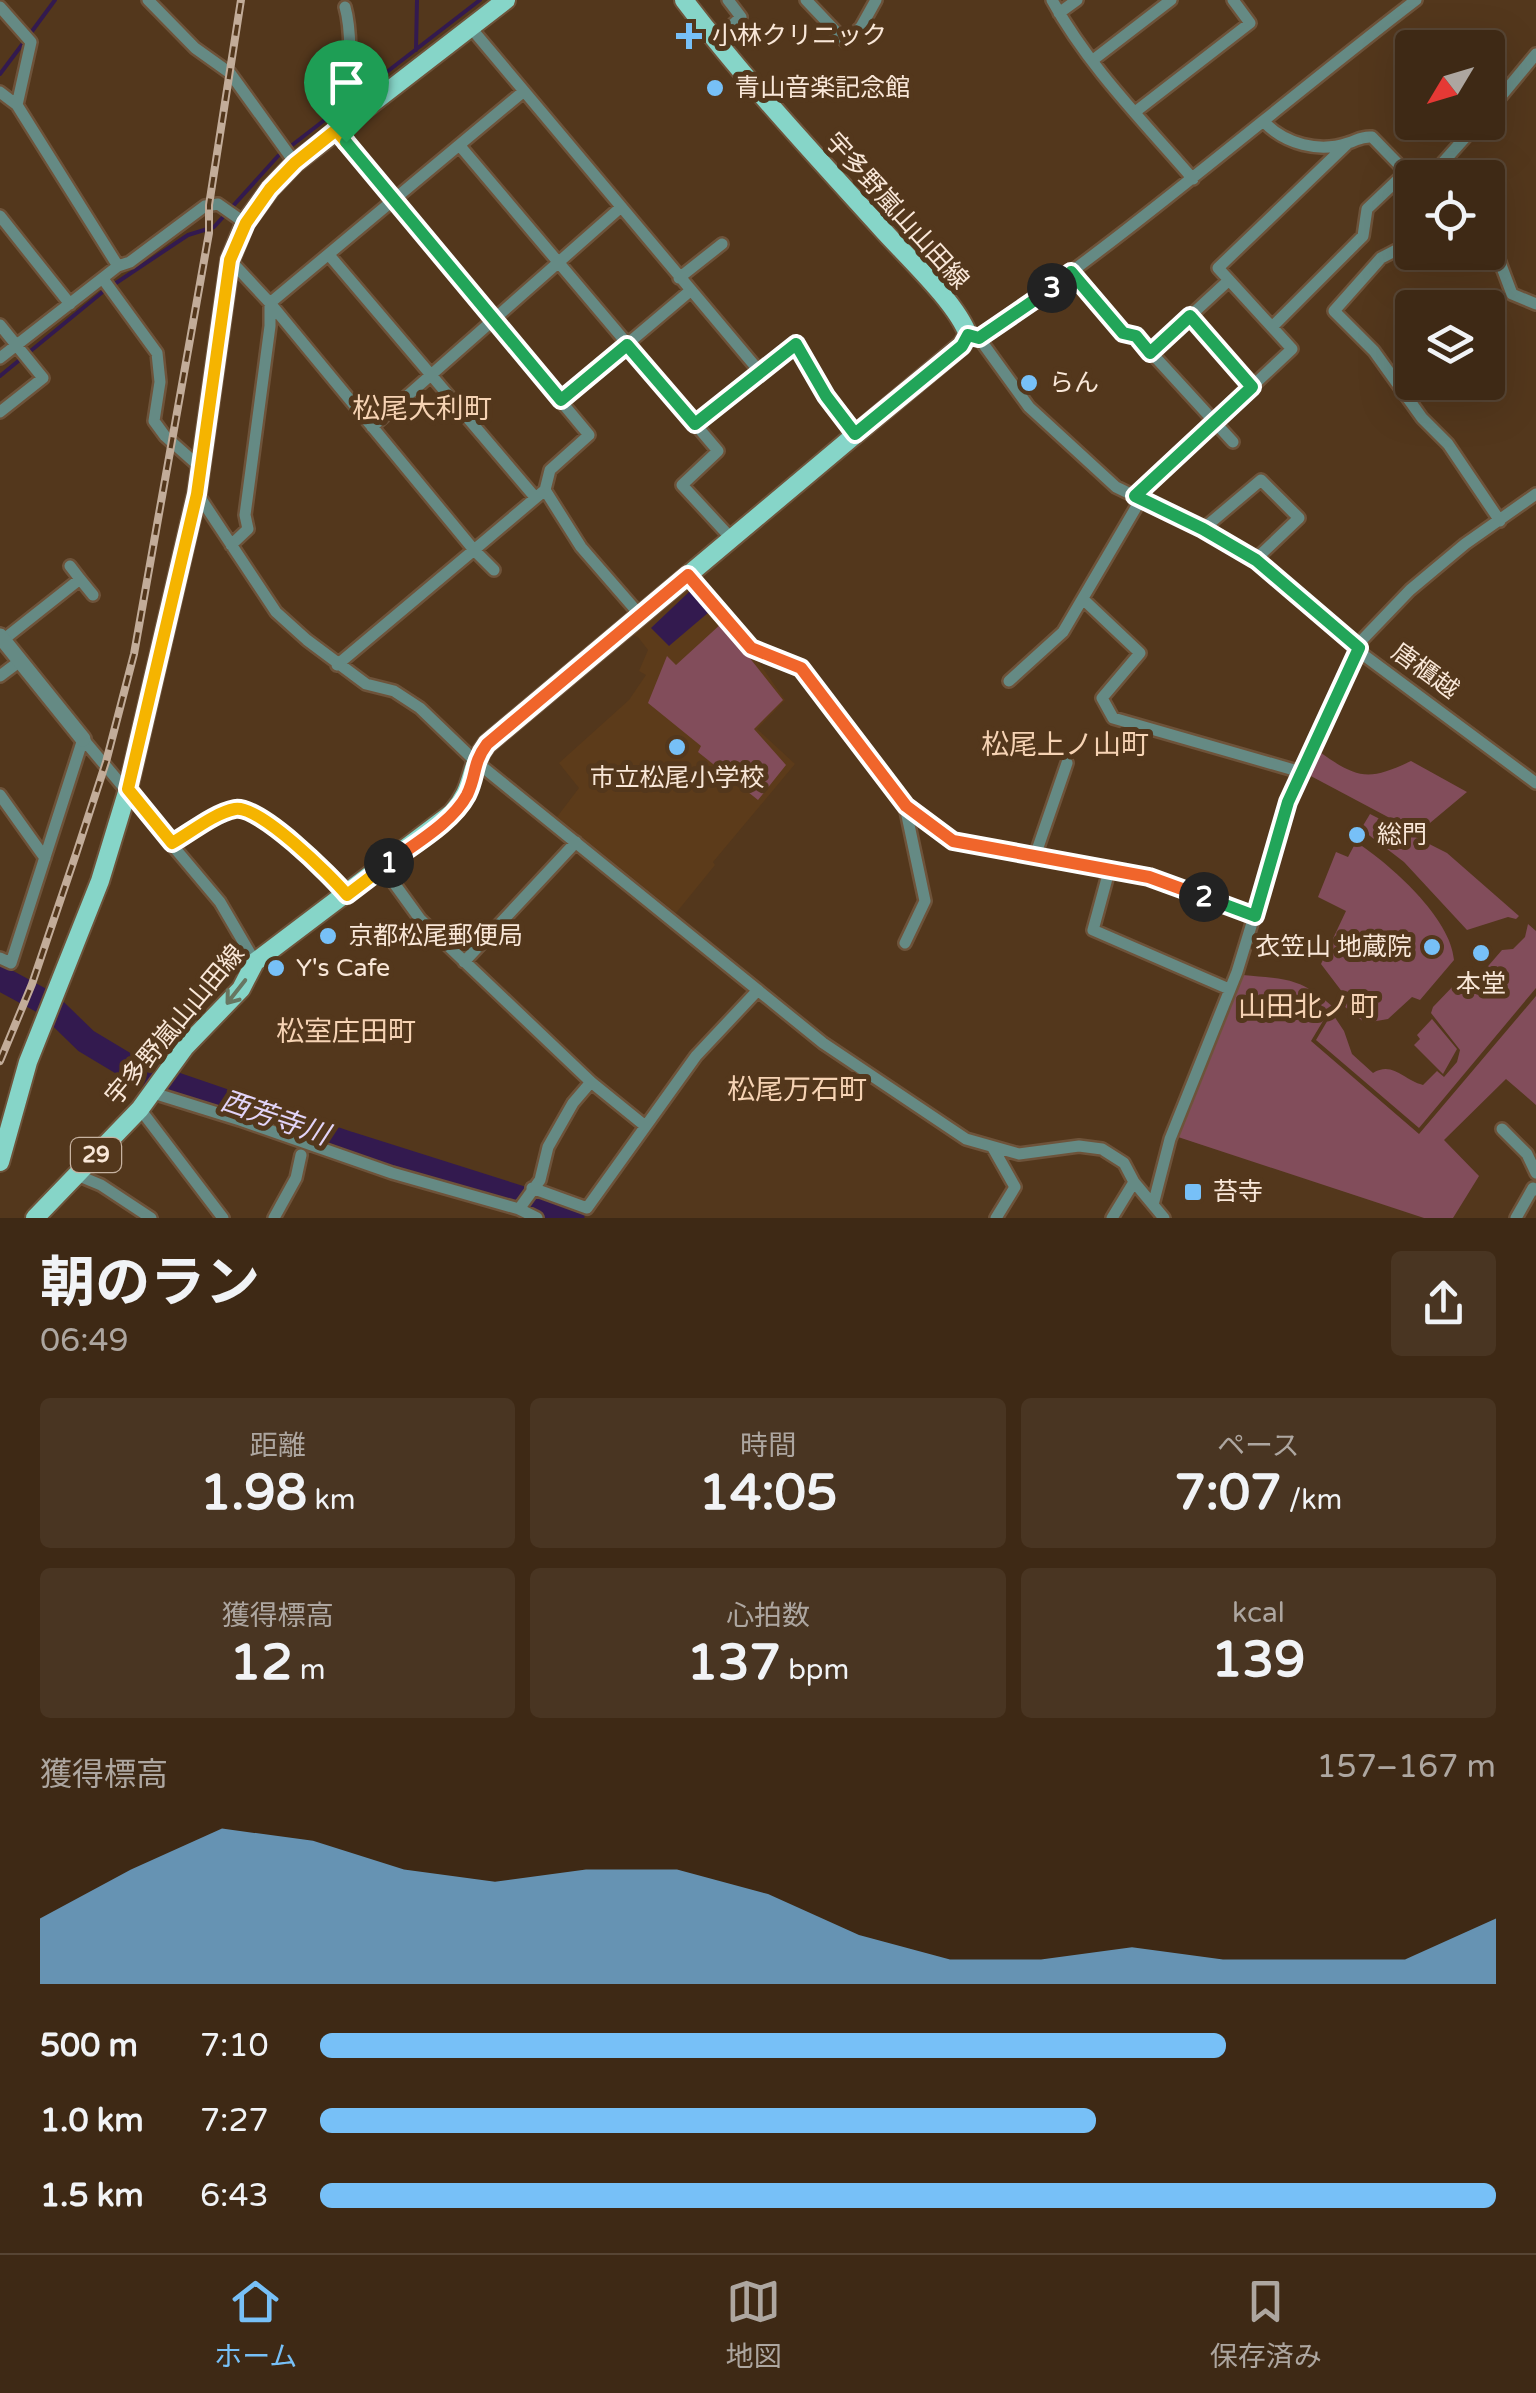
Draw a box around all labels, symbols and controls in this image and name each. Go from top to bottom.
place label: 小林クリニック [712,21,887,51]
marker: 小林クリニック [676,23,702,49]
north arrow [1395,30,1505,140]
map controls [1395,30,1505,400]
pin [304,40,389,143]
icon: arrive [319,55,374,110]
place label: 青山音楽記念館 [735,73,910,103]
marker: 青山音楽記念館 [704,77,726,99]
street label: 宇多野嵐山山田線 [819,127,975,295]
button: locate [1395,160,1505,270]
pin: 3 [1027,263,1077,313]
text: 3 [1043,271,1061,305]
button: layers [1395,290,1505,400]
place label: らん [1049,368,1099,398]
marker: らん [1018,372,1040,394]
district label: 松尾大利町 [352,392,492,426]
street label: 唐櫃越 [1386,637,1464,705]
district label: 松尾上ノ山町 [981,728,1149,762]
marker: 市立松尾小学校 [666,736,688,758]
place label: 市立松尾小学校 [589,763,765,793]
place label: 総門 [1377,820,1427,850]
marker: 総門 [1346,824,1368,846]
pin: 1 [364,838,414,888]
text: 1 [380,846,398,880]
pin: 2 [1179,872,1229,922]
text: 2 [1195,880,1213,914]
place label: 京都松尾郵便局 [348,921,523,951]
marker: 京都松尾郵便局 [317,925,339,947]
place label: 衣笠山 地蔵院 [1255,932,1412,962]
marker: 衣笠山 地蔵院 [1421,936,1443,958]
street label: 宇多野嵐山山田線 [99,939,251,1111]
marker: 本堂 [1470,942,1492,964]
place label: Y's Cafe [296,953,390,983]
marker: Y's Cafe [265,957,287,979]
place label: 本堂 [1456,969,1506,999]
one-way arrow [226,978,247,1005]
district label: 山田北ノ町 [1238,990,1378,1024]
district label: 松室庄田町 [276,1015,416,1049]
district label: 松尾万石町 [727,1073,867,1107]
water label: 西芳寺川 [217,1084,336,1153]
road number: 29 [71,1138,121,1172]
place label: 苔寺 [1213,1177,1263,1207]
marker: 苔寺 [1182,1181,1204,1203]
text: 朝のラン [40,1251,260,1317]
button: share [1391,1251,1496,1356]
text: 06:49 [40,1322,129,1360]
text: 距離 [250,1429,306,1463]
text: 時間 [740,1429,796,1463]
text: ペース [1217,1429,1300,1463]
text: 1.98 [200,1463,307,1523]
text: 14:05 [699,1463,837,1523]
text: 7:07 [1174,1463,1282,1523]
text: km [307,1483,355,1517]
text: /km [1282,1483,1342,1517]
text: kcal [1232,1596,1285,1630]
text: 獲得標高 [222,1599,334,1633]
text: 心拍数 [726,1599,810,1633]
text: 139 [1211,1630,1305,1690]
text: 12 [230,1633,293,1693]
text: 137 [687,1633,781,1693]
text: m [293,1653,326,1687]
text: bpm [781,1653,849,1687]
text: 157–167 m [1316,1748,1496,1786]
text: 獲得標高 [40,1756,168,1794]
text: 500 m [40,2027,138,2065]
text: 7:10 [200,2027,269,2065]
text: 1.0 km [40,2102,144,2140]
text: 7:27 [200,2102,269,2140]
text: 1.5 km [40,2177,144,2215]
text: 6:43 [200,2177,269,2215]
tab: ホーム [214,2274,297,2374]
tab: 地図 [726,2274,782,2374]
tab: 保存済み [1210,2274,1322,2374]

